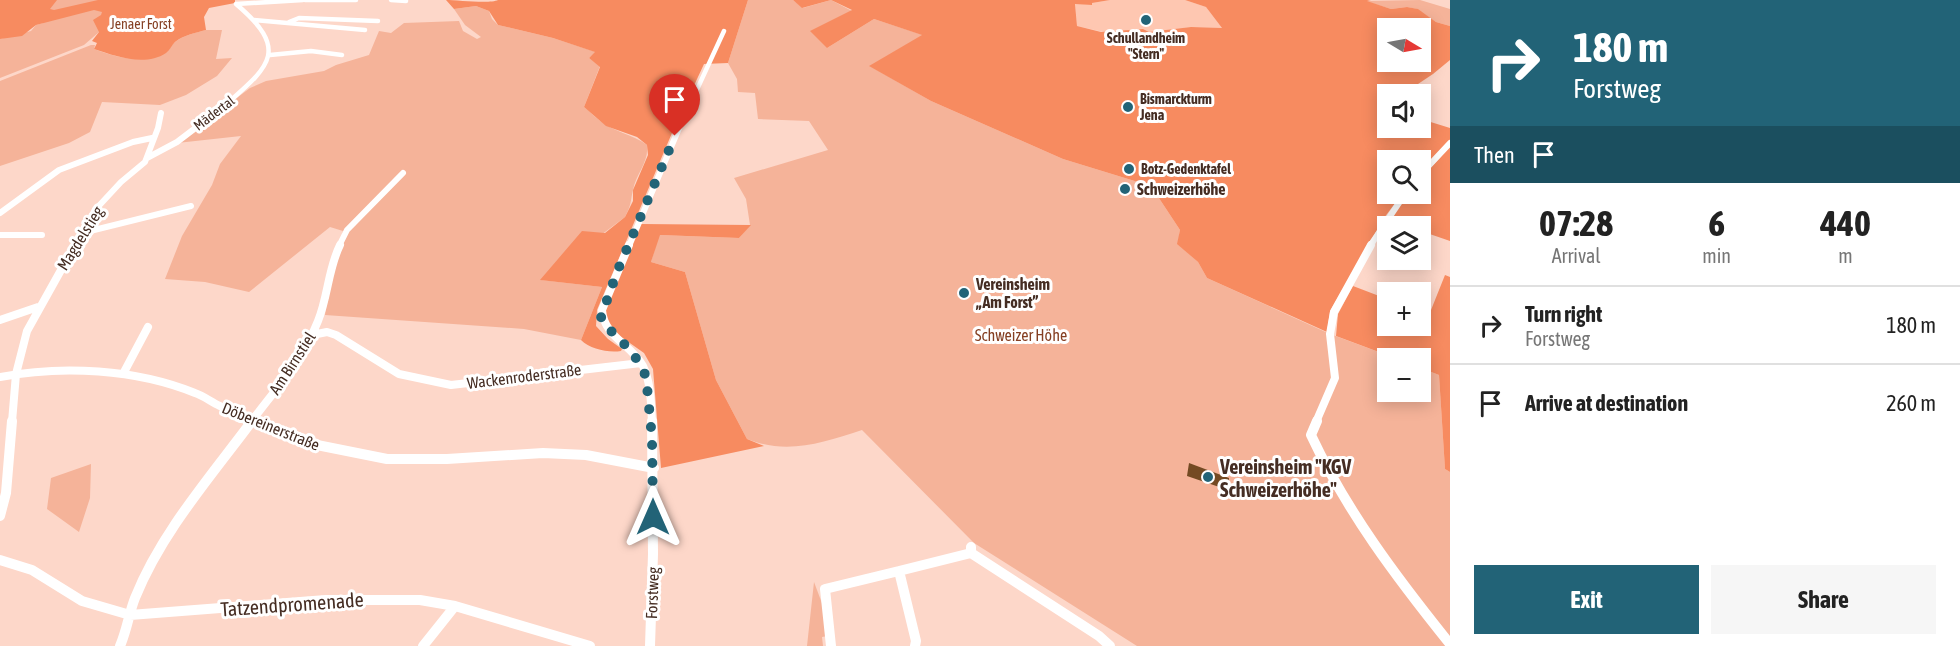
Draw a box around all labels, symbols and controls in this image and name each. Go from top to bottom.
marker: Schullandheim "Stern" [1139,13,1153,27]
park label: Jenaer Forst [110,16,172,32]
north arrow [1377,18,1431,72]
map controls [1377,18,1431,402]
text: 180 m [1573,23,1668,71]
icon: right [1474,24,1552,102]
place label: Schullandheim "Stern" [1107,30,1185,62]
text: Forstweg [1573,73,1661,104]
pin [649,74,700,136]
icon: arrive [658,83,691,116]
button: sound [1377,84,1431,138]
place label: Bismarckturm Jena [1139,91,1212,123]
street label: Mädertal [190,92,238,134]
marker: Bismarckturm Jena [1121,100,1135,114]
icon: arrive [1527,138,1560,171]
text: Then [1474,142,1515,168]
button: search [1377,150,1431,204]
place label: Botz-Gedenktafel [1141,161,1231,177]
marker: Botz-Gedenktafel [1122,162,1136,176]
place label: Schweizerhöhe [1137,180,1226,198]
marker: Schweizerhöhe [1118,182,1132,196]
text: 07:28 [1539,202,1613,244]
text: 6 [1708,202,1725,244]
text: 440 [1820,202,1871,244]
street label: Magdelstieg [53,203,108,274]
button: layers [1377,216,1431,270]
text: Arrival [1552,244,1601,267]
text: min [1702,244,1731,267]
text: m [1838,244,1853,267]
place label: Vereinsheim „Am Forst” [975,275,1050,311]
button: + [1377,282,1431,336]
marker: Vereinsheim „Am Forst” [957,286,971,300]
text: Turn right [1525,301,1602,327]
icon: right [1474,309,1507,342]
text: 180 m [1886,312,1936,338]
park label: Schweizer Höhe [975,326,1067,344]
text: Forstweg [1525,327,1590,350]
street label: Am Birnstiel [265,328,319,398]
button: − [1377,348,1431,402]
street label: Wackenroderstraße [466,360,582,392]
icon: arrive [1474,387,1507,420]
text: Arrive at destination [1525,390,1688,416]
text: 260 m [1886,390,1936,416]
street label: Döbereinerstraße [220,398,322,454]
place label: Vereinsheim "KGV Schweizerhöhe" [1219,455,1351,501]
marker: Vereinsheim "KGV Schweizerhöhe" [1201,470,1215,484]
position arrow [621,485,685,549]
button: Exit [1474,565,1699,634]
button: Share [1711,565,1936,634]
street label: Forstweg [642,567,663,619]
street label: Tatzendpromenade [220,588,364,620]

